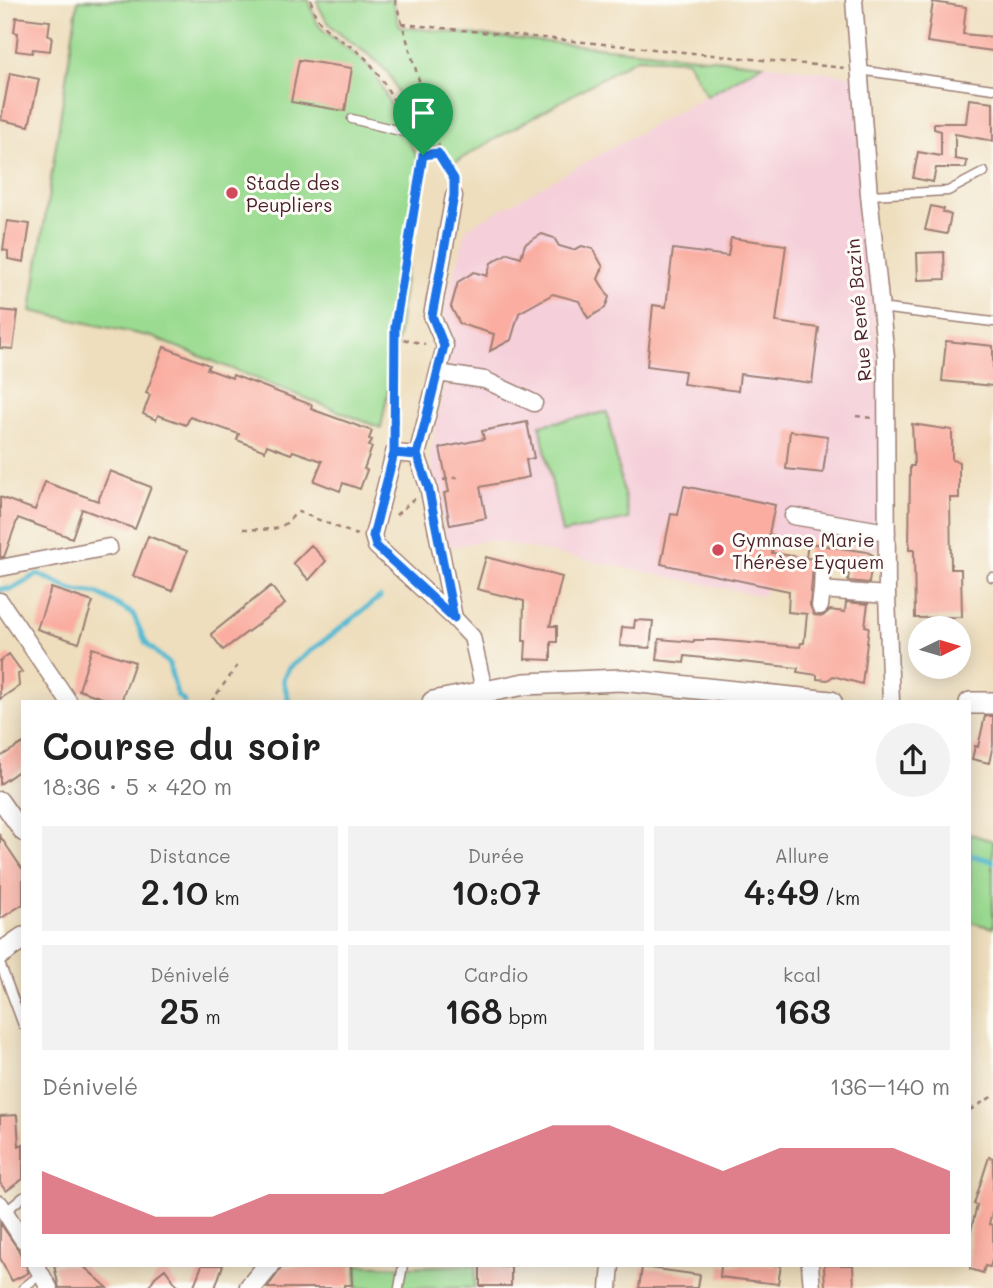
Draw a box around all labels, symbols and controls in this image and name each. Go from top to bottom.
pin [393,83,453,155]
icon: arrive [404,94,442,132]
place label: Stade des Peupliers [246,170,340,217]
marker: Stade des Peupliers [224,185,240,201]
street label: Rue René Bazin [839,238,877,382]
place label: Gymnase Marie Thérèse Eyquem [732,527,884,574]
marker: Gymnase Marie Thérèse Eyquem [710,542,726,558]
north arrow [908,616,971,679]
map controls [908,616,971,679]
text: Course du soir [42,720,321,770]
button: share [876,723,950,797]
text: 18:36 · 5 × 420 m [42,771,232,801]
text: Distance [149,843,231,868]
text: Durée [468,843,524,868]
text: Allure [775,843,829,868]
text: 2.10 [140,868,208,914]
text: 10:07 [451,868,541,914]
text: 4:49 [744,868,819,914]
text: km [208,885,240,910]
text: /km [819,885,860,910]
text: Dénivelé [150,962,230,987]
text: Cardio [464,962,528,987]
text: kcal [783,962,821,987]
text: 25 [159,987,199,1033]
text: 168 [444,987,503,1033]
text: 163 [773,987,831,1033]
text: m [199,1004,221,1029]
text: bpm [503,1004,548,1029]
text: Dénivelé [42,1071,138,1101]
text: 136–140 m [830,1071,950,1101]

